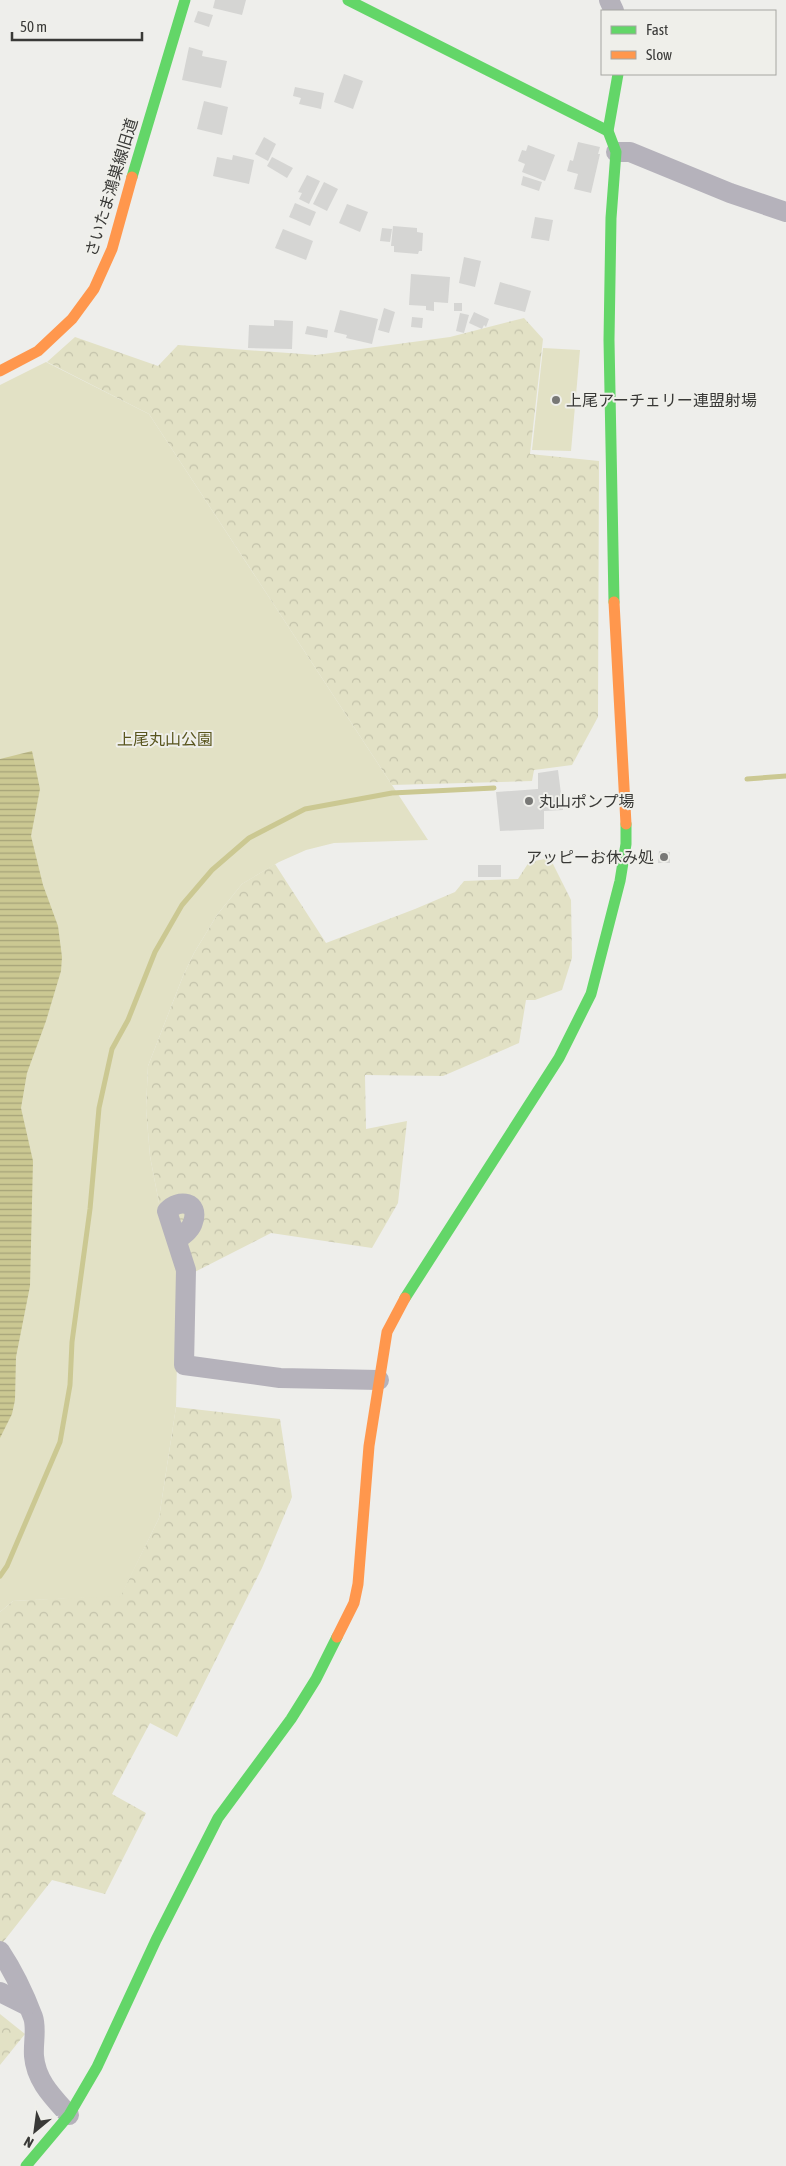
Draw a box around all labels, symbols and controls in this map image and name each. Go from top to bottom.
scale bar [12,10,142,42]
legend [601,10,776,75]
text: 50 m [20,18,47,35]
text: Fast [646,21,668,38]
text: Slow [646,46,672,63]
street label: さいたま鴻巣線旧道 [81,116,141,258]
place label: 上尾アーチェリー連盟射場 [566,391,757,409]
marker: 上尾アーチェリー連盟射場 [550,394,562,406]
park label: 上尾丸山公園 [117,730,213,748]
place label: 丸山ポンプ場 [539,792,635,810]
marker: 丸山ポンプ場 [523,795,535,807]
place label: アッピーお休み処 [526,848,654,866]
marker: アッピーお休み処 [658,851,670,863]
north arrow [10,2106,60,2156]
text: N [21,2133,36,2151]

